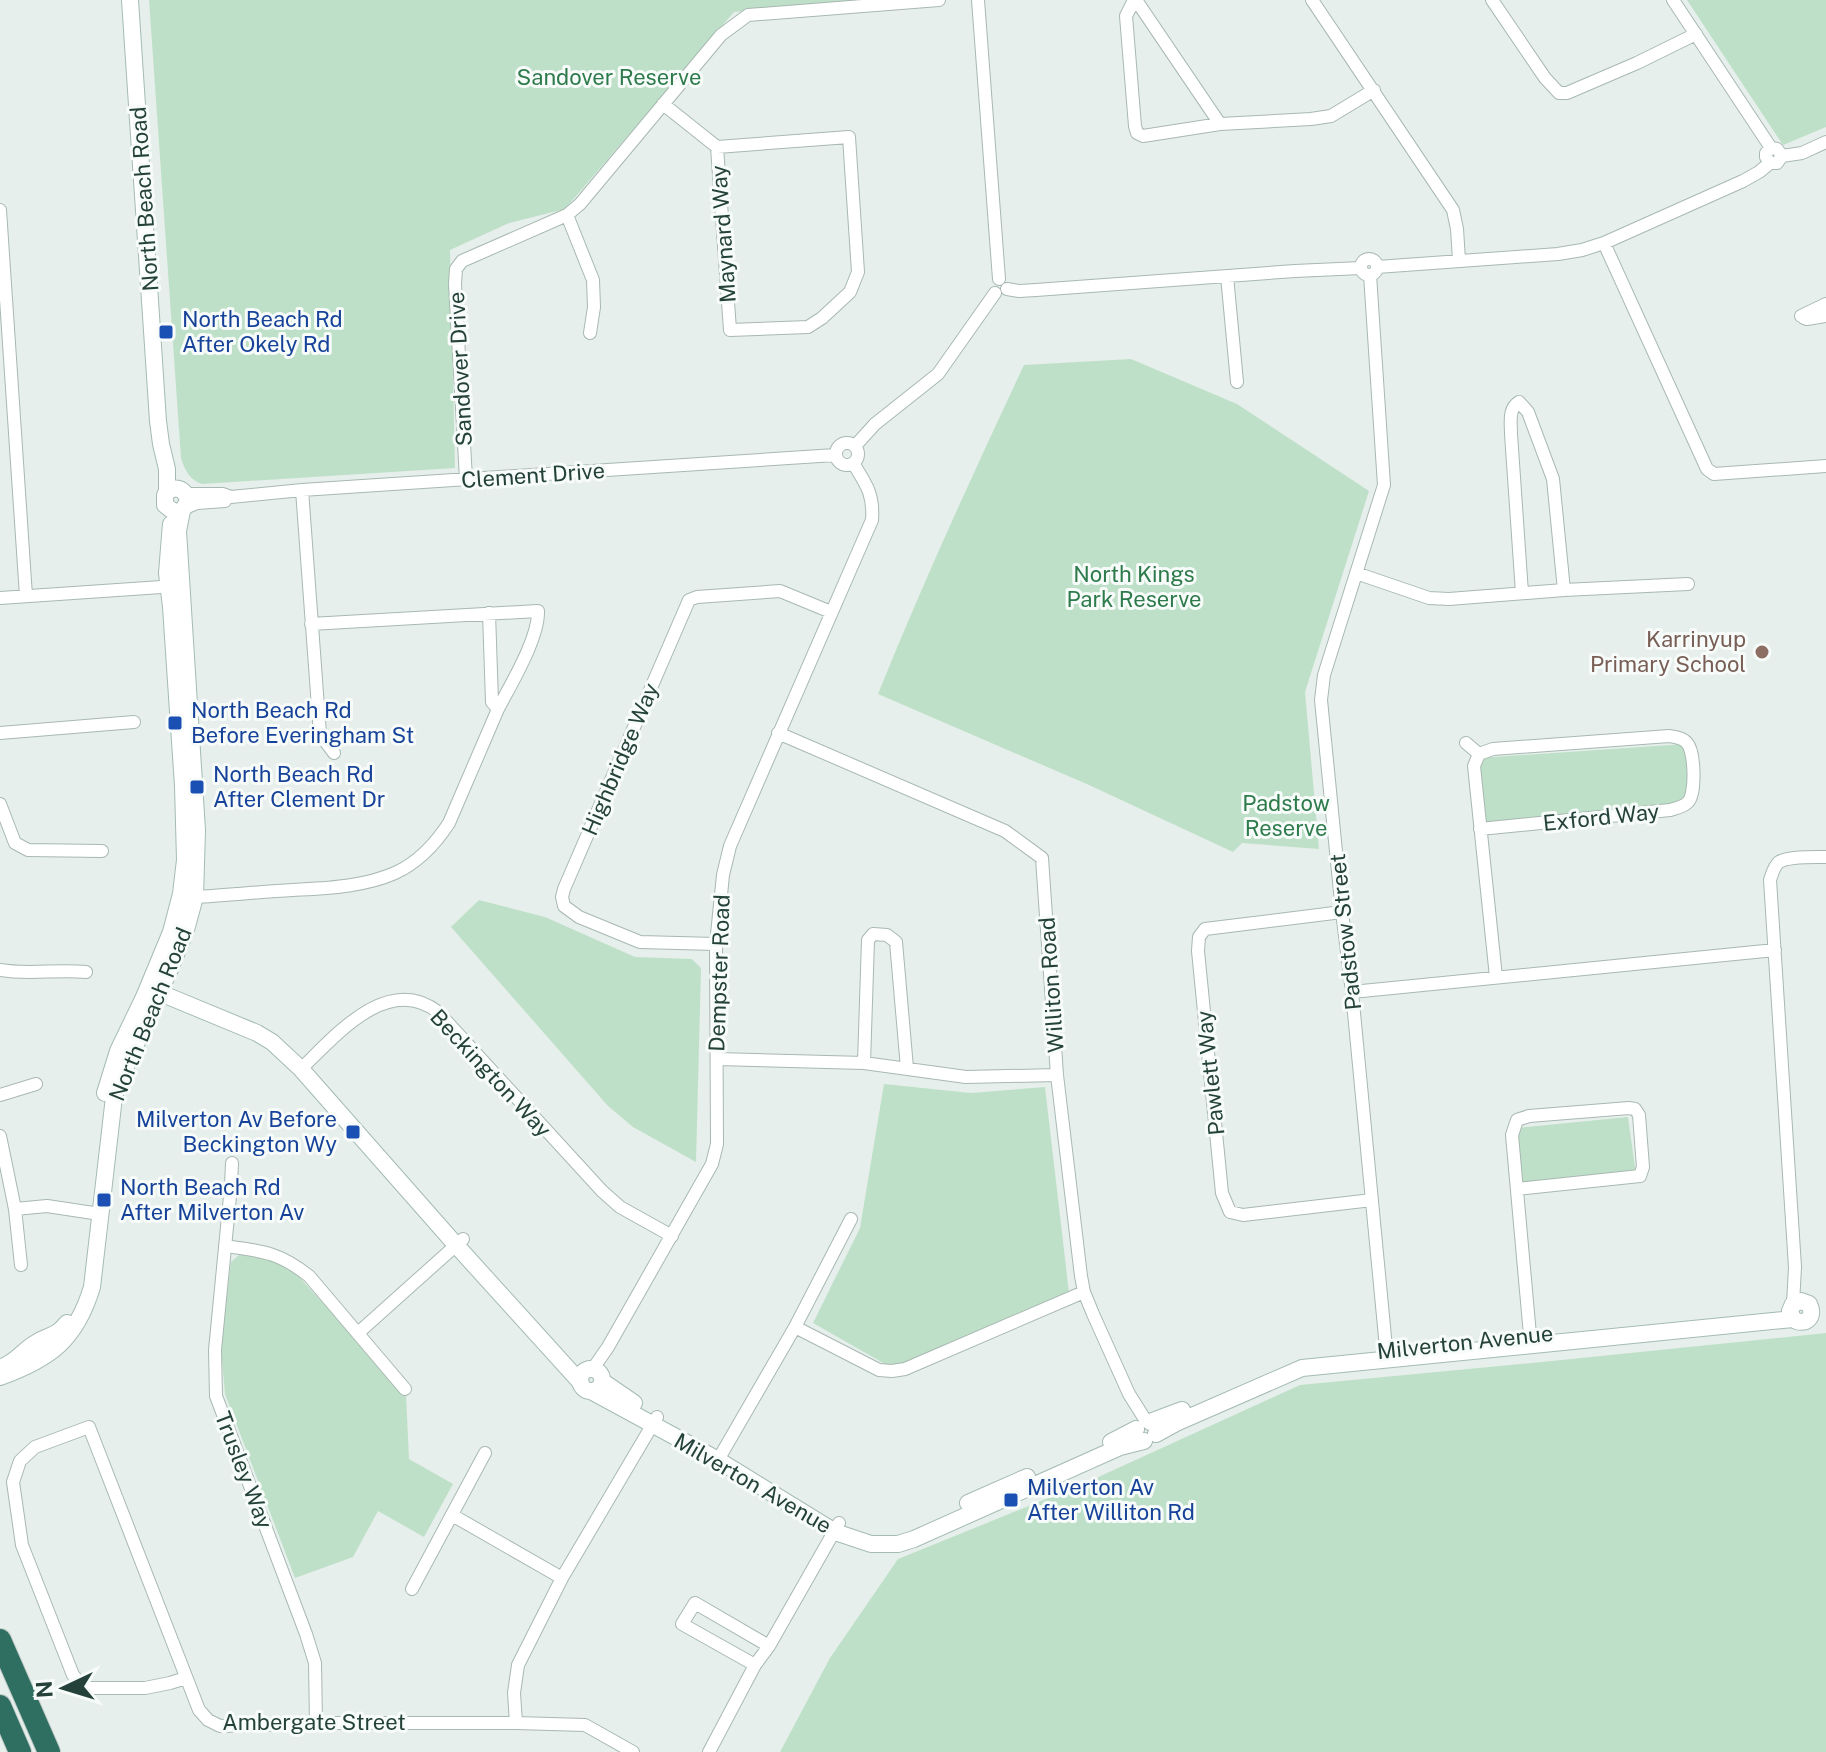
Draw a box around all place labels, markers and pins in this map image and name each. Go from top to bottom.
place label: North Beach Rd After Okely Rd [182,306,343,357]
marker: North Beach Rd After Okely Rd [157,323,175,341]
place label: Karrinyup Primary School [1590,626,1746,677]
marker: Karrinyup Primary School [1753,643,1771,661]
place label: North Beach Rd Before Everingham St [191,697,414,748]
marker: North Beach Rd Before Everingham St [166,714,184,732]
place label: North Beach Rd After Clement Dr [213,761,385,812]
marker: North Beach Rd After Clement Dr [188,778,206,796]
place label: Milverton Av Before Beckington Wy [136,1106,337,1157]
marker: Milverton Av Before Beckington Wy [344,1123,362,1141]
place label: North Beach Rd After Milverton Av [120,1174,304,1225]
marker: North Beach Rd After Milverton Av [95,1191,113,1209]
place label: Milverton Av After Williton Rd [1027,1474,1195,1525]
marker: Milverton Av After Williton Rd [1002,1491,1020,1509]

